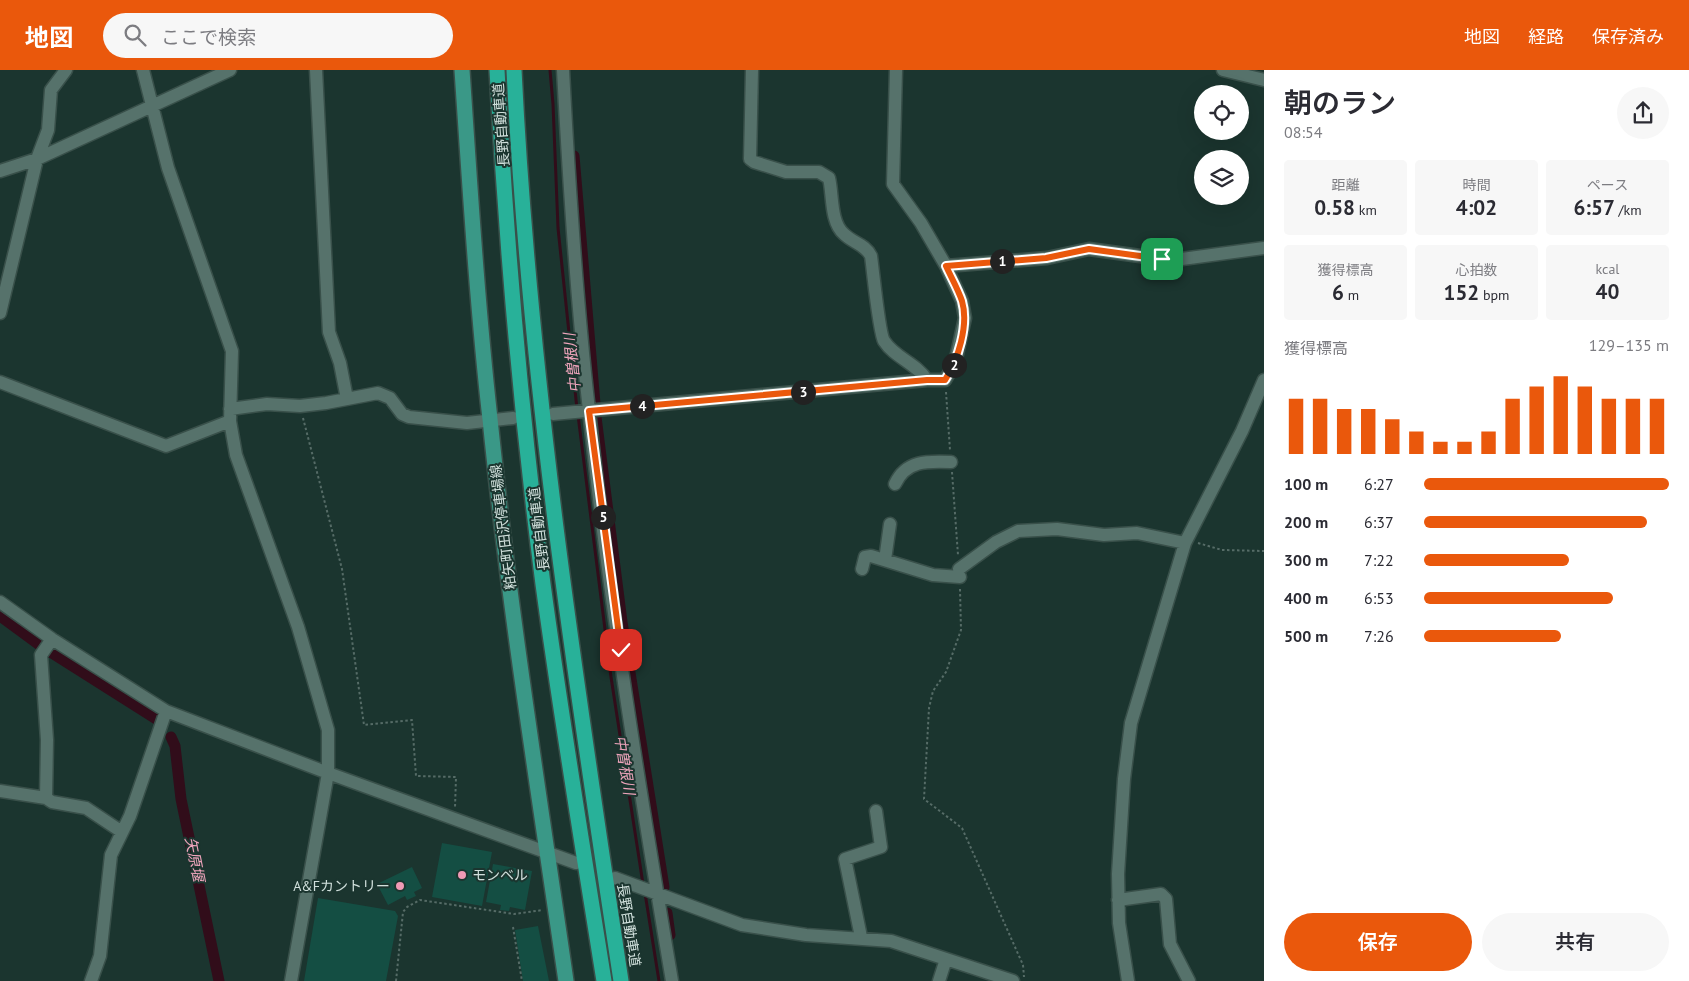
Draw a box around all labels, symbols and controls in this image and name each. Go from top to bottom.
search box [103,13,453,58]
icon: search [121,21,149,49]
text: 地図 [25,22,73,53]
text: ここで検索 [161,25,256,49]
text: 地図 [1464,25,1500,48]
text: 経路 [1528,25,1564,48]
text: 保存済み [1592,25,1664,48]
street label: 長野自動車道 [489,82,513,168]
text: 朝のラン [1284,84,1396,121]
map controls [1194,85,1249,205]
button: locate [1194,85,1249,140]
button: share [1617,87,1669,139]
text: 08:54 [1284,122,1322,142]
button: layers [1194,150,1249,205]
text: 距離 [1332,176,1360,194]
text: 時間 [1463,176,1491,194]
text: ペース [1587,176,1628,194]
text: 0.58 [1314,194,1355,221]
text: 4:02 [1456,194,1497,221]
text: 6:57 [1573,194,1615,221]
text: km [1355,201,1377,219]
text: /km [1615,201,1642,219]
pin [1141,238,1183,280]
icon: arrive [1148,245,1176,273]
pin: 1 [990,248,1014,274]
text: 1 [999,252,1006,270]
text: kcal [1596,260,1619,278]
text: 獲得標高 [1318,261,1374,279]
text: 心拍数 [1456,261,1498,279]
text: 40 [1596,278,1619,305]
text: 6 [1332,279,1344,306]
text: 152 [1444,279,1479,306]
text: m [1344,286,1359,304]
text: bpm [1479,286,1509,304]
water label: 中曽根川 [559,330,585,394]
text: 129–135 m [1589,335,1669,355]
text: 獲得標高 [1284,338,1348,358]
pin: 2 [942,352,966,378]
text: 2 [951,356,958,374]
pin: 3 [790,380,816,404]
text: 3 [800,383,807,401]
pin: 4 [630,394,654,418]
text: 4 [639,397,646,415]
street label: 粕矢町田沢停車場線 [486,463,520,591]
text: 100 m [1284,474,1328,494]
text: 6:27 [1364,474,1394,494]
street label: 長野自動車道 [525,486,553,572]
pin: 5 [590,504,616,530]
text: 5 [600,508,607,526]
text: 200 m [1284,512,1328,532]
text: 6:37 [1364,512,1394,532]
text: 300 m [1284,550,1328,570]
text: 7:22 [1364,550,1394,570]
text: 400 m [1284,588,1328,608]
text: 6:53 [1364,588,1394,608]
text: 500 m [1284,626,1328,646]
text: 7:26 [1364,626,1394,646]
pin [600,629,642,671]
icon: check [607,636,635,664]
water label: 中曽根川 [611,734,639,798]
water label: 矢原堰 [181,835,209,886]
place label: モンベル [472,866,528,884]
marker: モンベル [456,869,468,881]
place label: A&Fカントリー [293,877,390,895]
marker: A&Fカントリー [394,880,406,892]
street label: 長野自動車道 [614,882,644,968]
button: 保存 [1284,913,1472,971]
button: 共有 [1482,913,1669,971]

